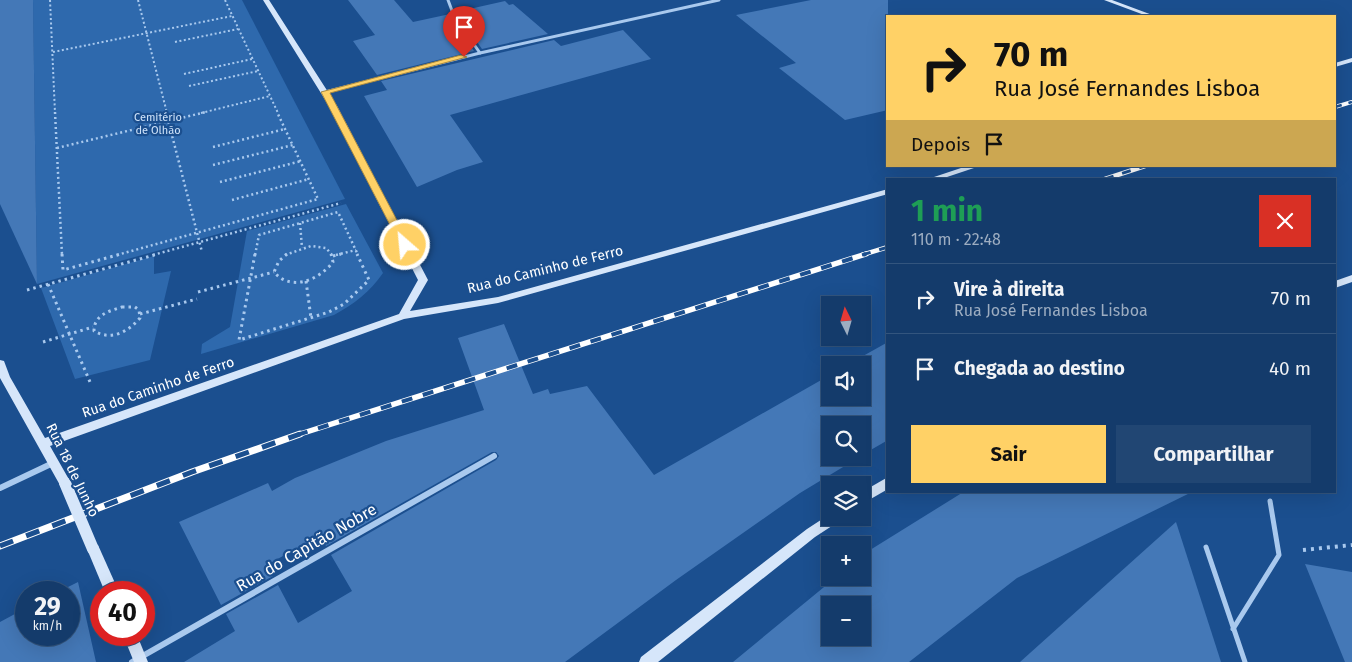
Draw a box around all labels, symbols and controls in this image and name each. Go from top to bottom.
pin [443,6,485,57]
icon: arrive [450,13,478,41]
text: 70 m [994,33,1068,75]
icon: right [911,35,976,100]
text: Rua José Fernandes Lisboa [994,75,1260,102]
park label: Cemitério de Olhão [134,111,182,137]
icon: arrive [980,130,1008,158]
text: Depois [911,133,970,156]
text: 1 min [911,193,983,229]
button: close [1259,195,1311,247]
position arrow [378,218,430,270]
text: 110 m · 22:48 [911,230,1001,249]
street label: Rua do Caminho de Ferro [465,242,625,297]
text: Vire à direita [954,278,1064,301]
icon: right [911,285,939,313]
text: 70 m [1271,287,1311,310]
north arrow [821,296,871,346]
map controls [821,296,871,646]
text: Rua José Fernandes Lisboa [954,301,1148,320]
street label: Rua do Caminho de Ferro [80,353,237,422]
icon: arrive [911,355,939,383]
button: sound [821,356,871,406]
text: Chegada ao destino [954,357,1125,380]
text: 40 m [1269,357,1311,380]
button: search [821,416,871,466]
street label: Rua 18 de Junho [43,421,103,520]
button: Sair [911,425,1106,483]
button: Compartilhar [1116,425,1311,483]
button: layers [821,476,871,526]
street label: Rua do Capitão Nobre [233,500,380,595]
button: + [821,536,871,586]
speed limit sign: 40 [90,581,155,646]
text: 29 [34,592,61,622]
button: − [821,596,871,646]
text: km/h [33,619,62,633]

